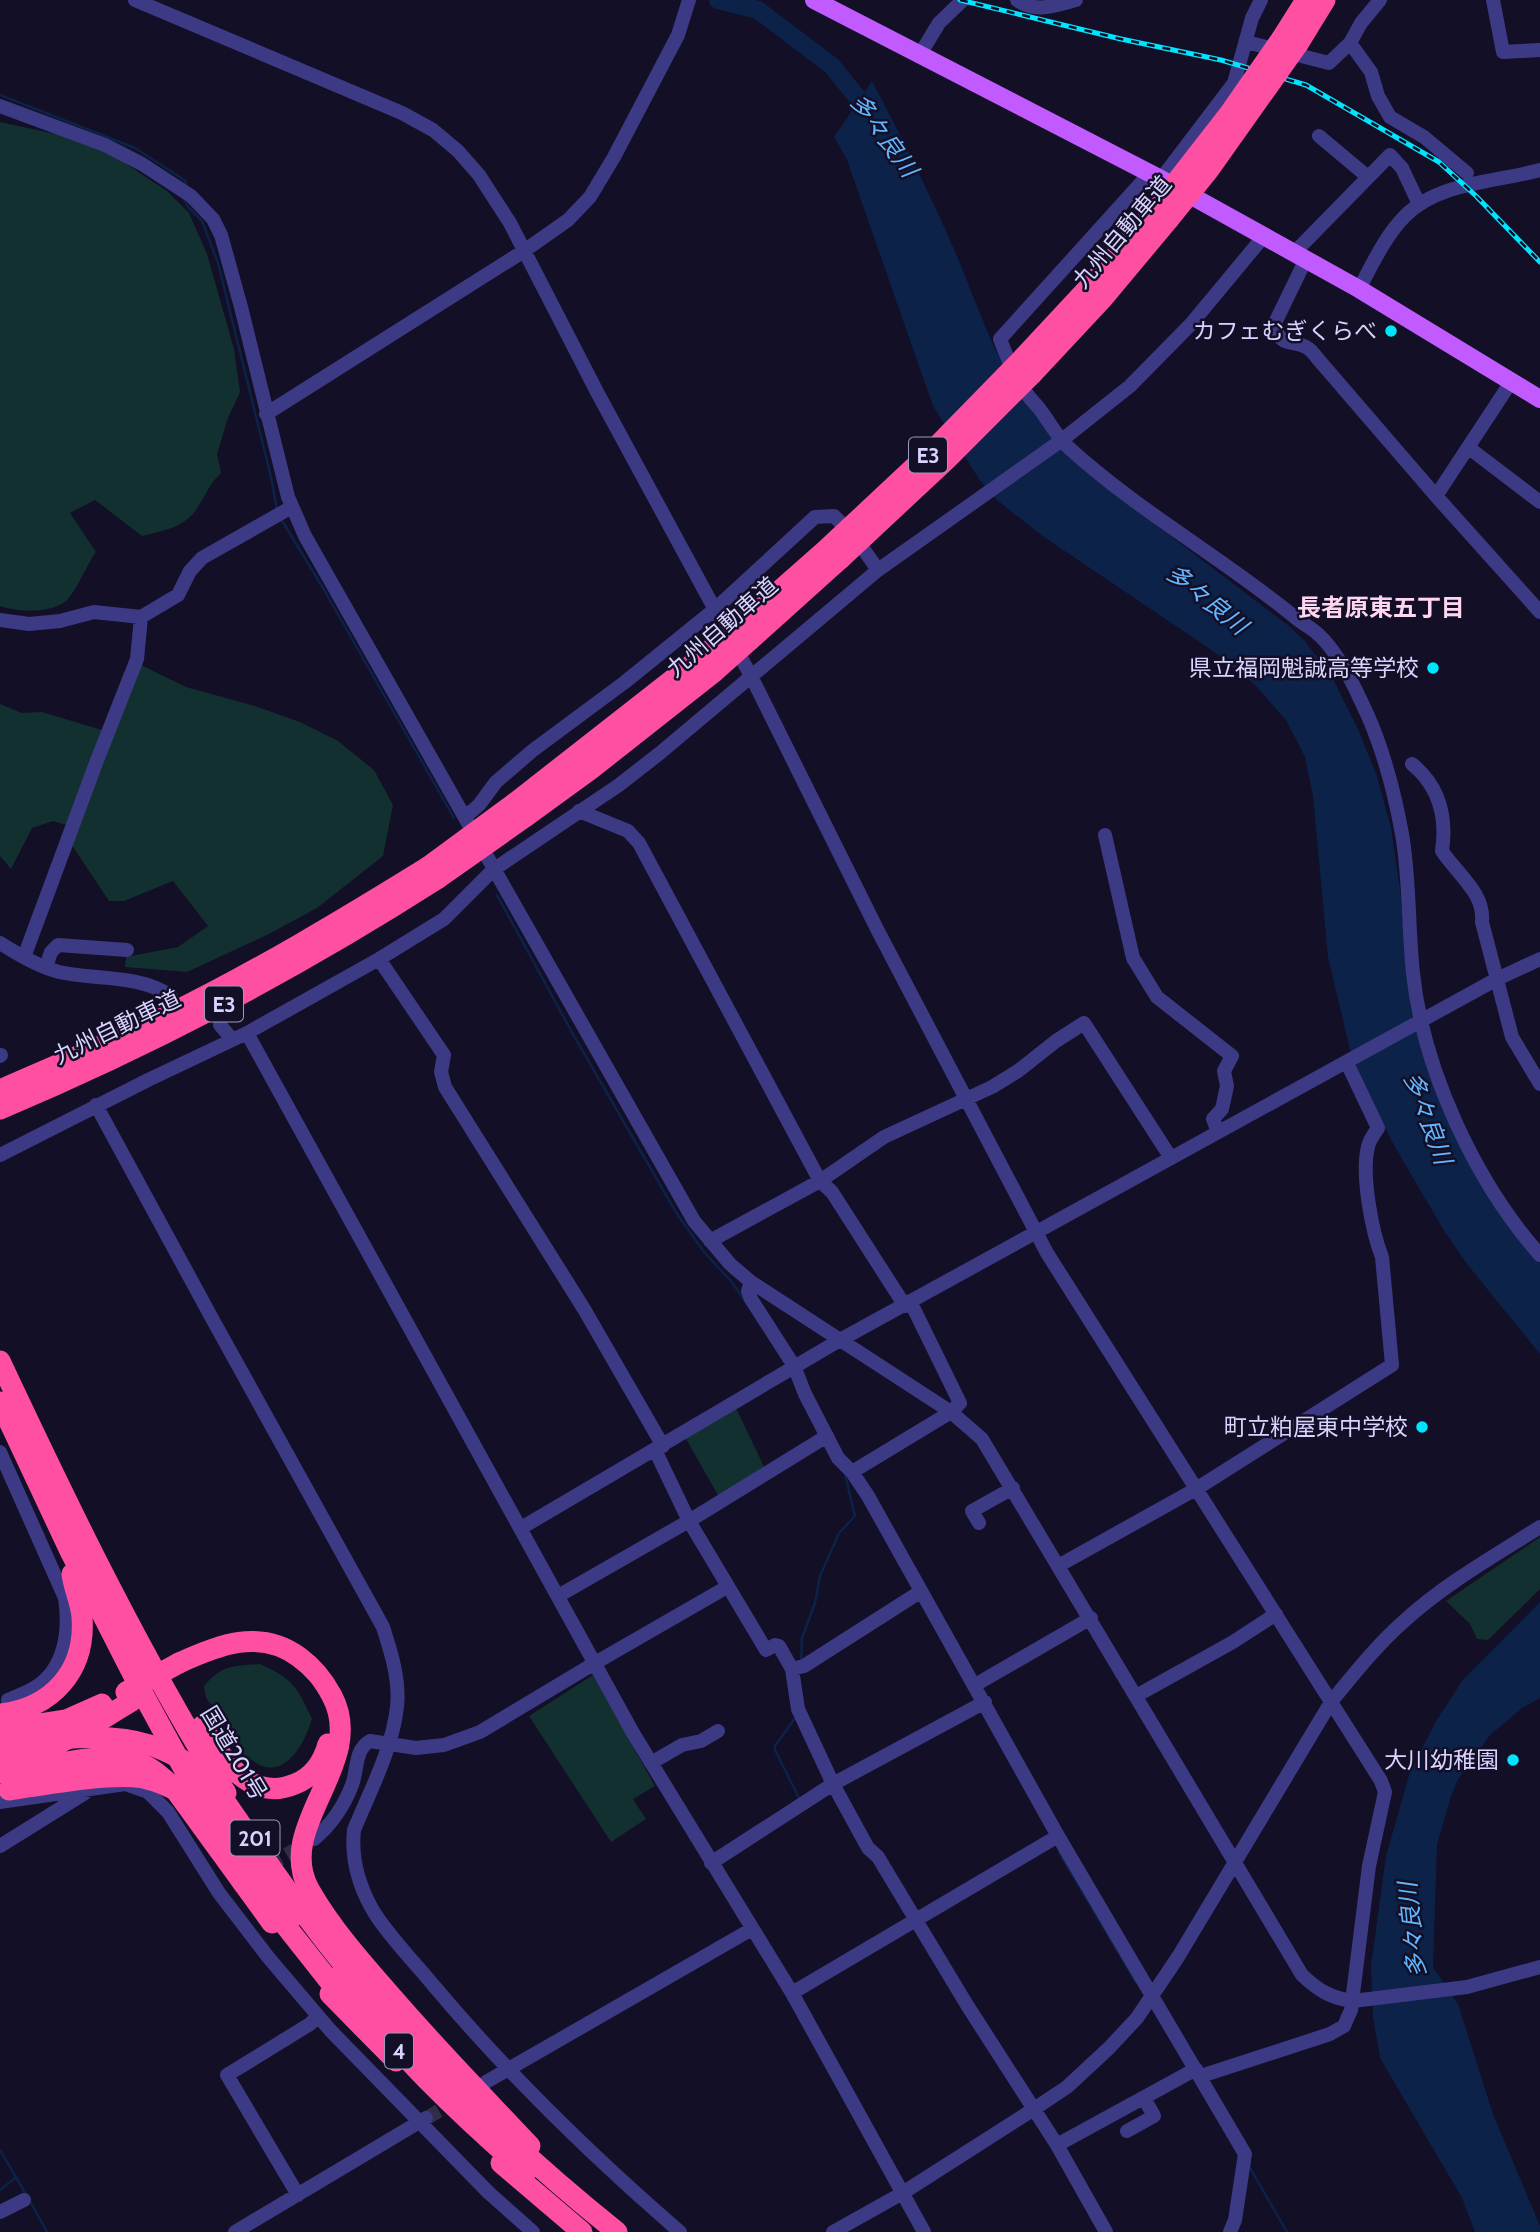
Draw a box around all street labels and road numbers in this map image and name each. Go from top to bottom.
street label: 九州自動車道 [1067,170,1177,294]
road number: E3 [909,438,947,472]
street label: 九州自動車道 [661,571,783,683]
street label: 九州自動車道 [49,984,185,1070]
road number: E3 [205,986,243,1021]
street label: 国道201号 [195,1701,273,1805]
road number: 201 [230,1820,280,1856]
road number: 4 [385,2034,413,2068]

